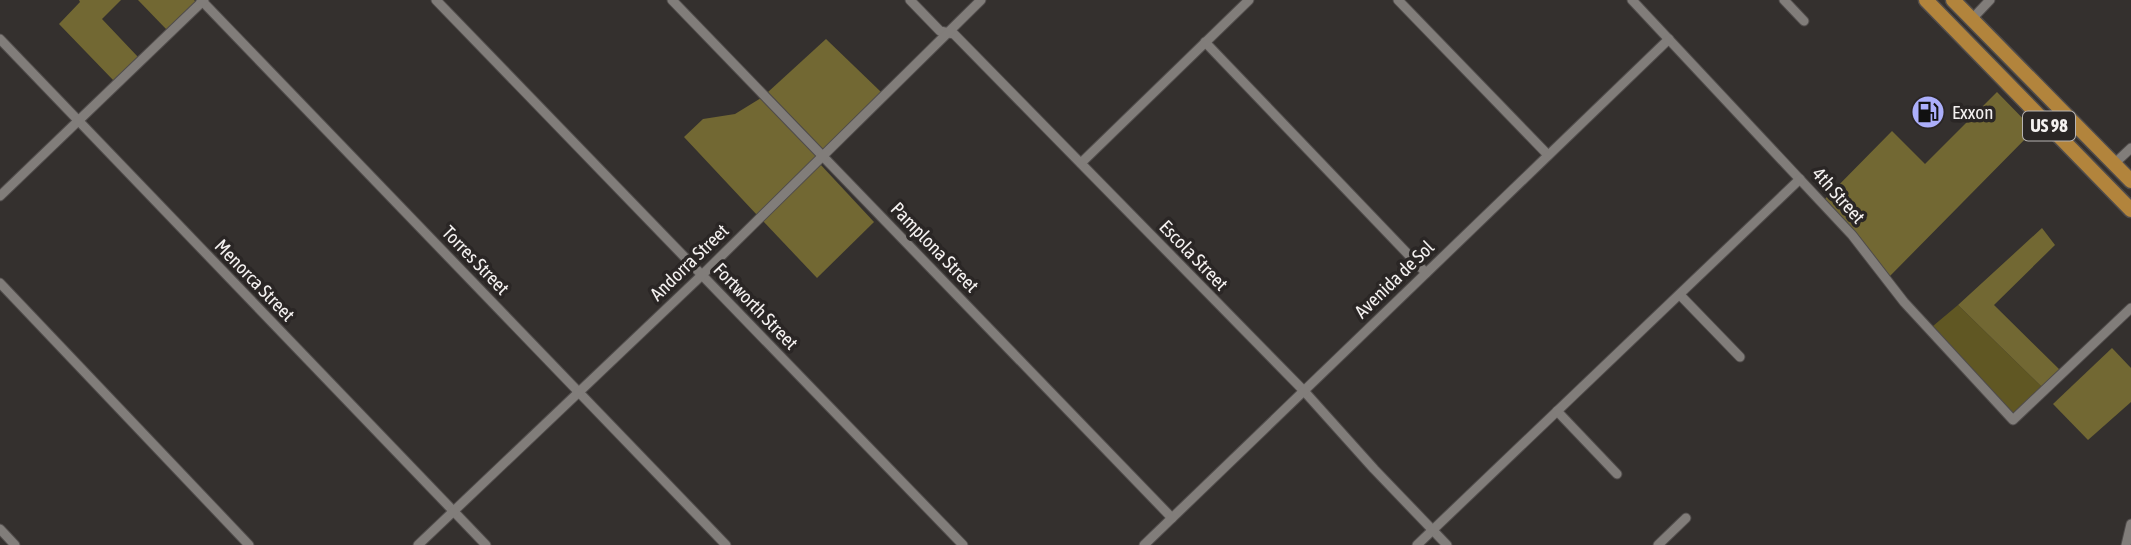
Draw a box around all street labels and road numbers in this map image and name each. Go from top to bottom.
road number: US 98 [2023,112,2075,140]
street label: 4th Street [1808,162,1870,228]
street label: Pamplona Street [887,197,983,297]
street label: Escola Street [1155,215,1233,295]
street label: Andorra Street [645,219,733,305]
street label: Torres Street [438,221,514,299]
street label: Menorca Street [211,234,299,326]
street label: Avenida de Sol [1350,236,1438,322]
street label: Fortworth Street [709,258,803,354]

